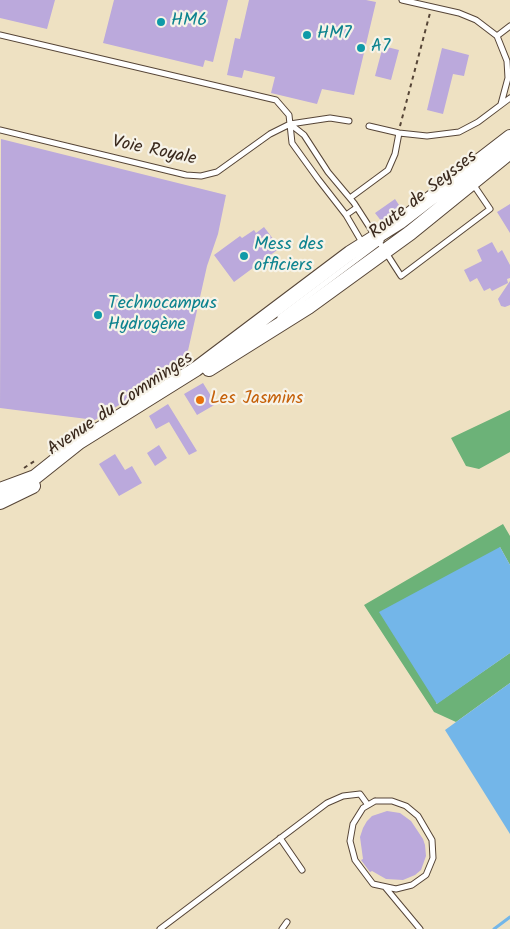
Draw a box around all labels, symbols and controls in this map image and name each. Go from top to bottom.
place label: HM6 [171,11,207,33]
marker: HM6 [155,16,167,28]
place label: HM7 [317,24,352,46]
marker: HM7 [301,29,313,41]
place label: A7 [371,37,390,59]
marker: A7 [355,42,367,54]
street label: Voie Royale [110,133,198,171]
street label: Route de Seysses [366,147,482,245]
place label: Mess des officiers [254,235,324,278]
marker: Mess des officiers [238,250,250,262]
place label: Technocampus Hydrogène [108,294,217,336]
marker: Technocampus Hydrogène [92,309,104,321]
street label: Avenue du Comminges [44,348,198,462]
place label: Les Jasmins [210,389,303,411]
marker: Les Jasmins [194,394,206,406]

